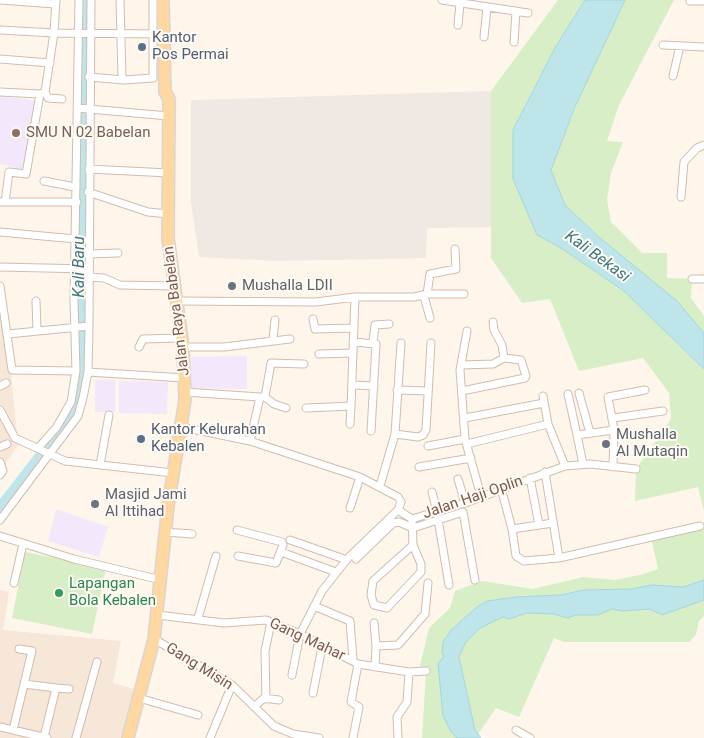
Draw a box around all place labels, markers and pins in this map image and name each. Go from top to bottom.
place label: Kantor Pos Permai [152,29,229,64]
marker: Kantor Pos Permai [136,41,148,53]
place label: SMU N 02 Babelan [26,124,150,142]
marker: SMU N 02 Babelan [10,127,22,139]
place label: Mushalla LDII [242,277,333,295]
marker: Mushalla LDII [226,280,238,292]
place label: Kantor Kelurahan Kebalen [151,421,266,456]
place label: Mushalla Al Mutaqin [616,426,688,461]
marker: Kantor Kelurahan Kebalen [135,433,147,445]
marker: Mushalla Al Mutaqin [600,438,612,450]
place label: Masjid Jami Al Ittihad [105,486,187,521]
marker: Masjid Jami Al Ittihad [89,498,101,510]
place label: Lapangan Bola Kebalen [69,575,156,610]
marker: Lapangan Bola Kebalen [53,587,65,599]

